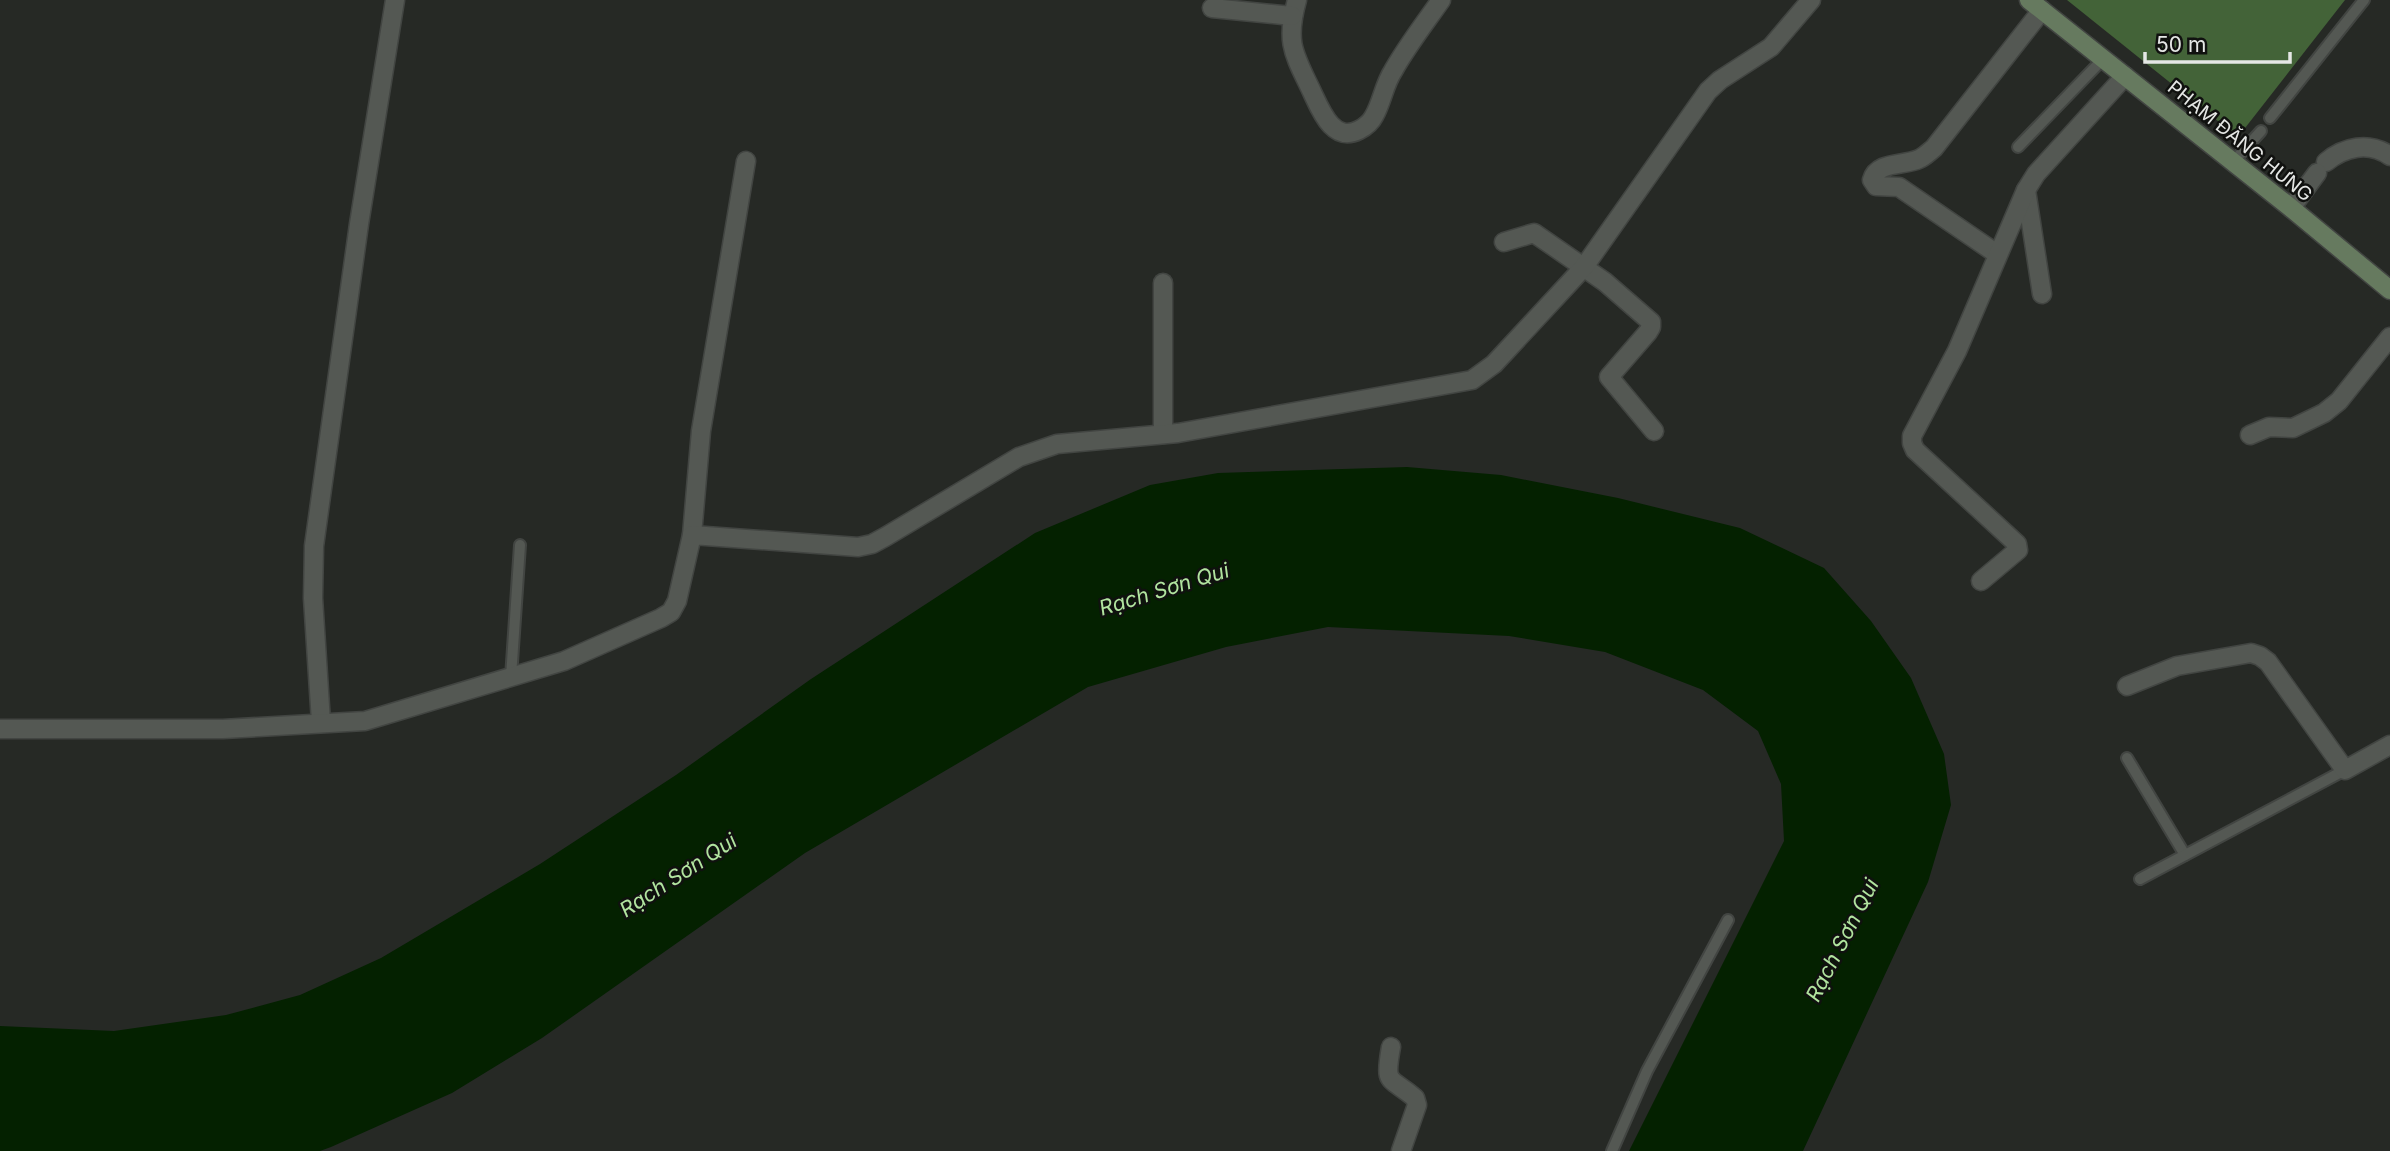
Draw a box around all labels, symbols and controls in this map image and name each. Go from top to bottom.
scale bar [2145,21,2290,65]
text: 50 m [2156,32,2206,57]
street label: PHẠM ĐĂNG HƯNG [2163,75,2318,206]
water label: Rạch Sơn Qui [1096,557,1233,621]
water label: Rạch Sơn Qui [615,827,742,922]
water label: Rạch Sơn Qui [1800,874,1884,1006]

